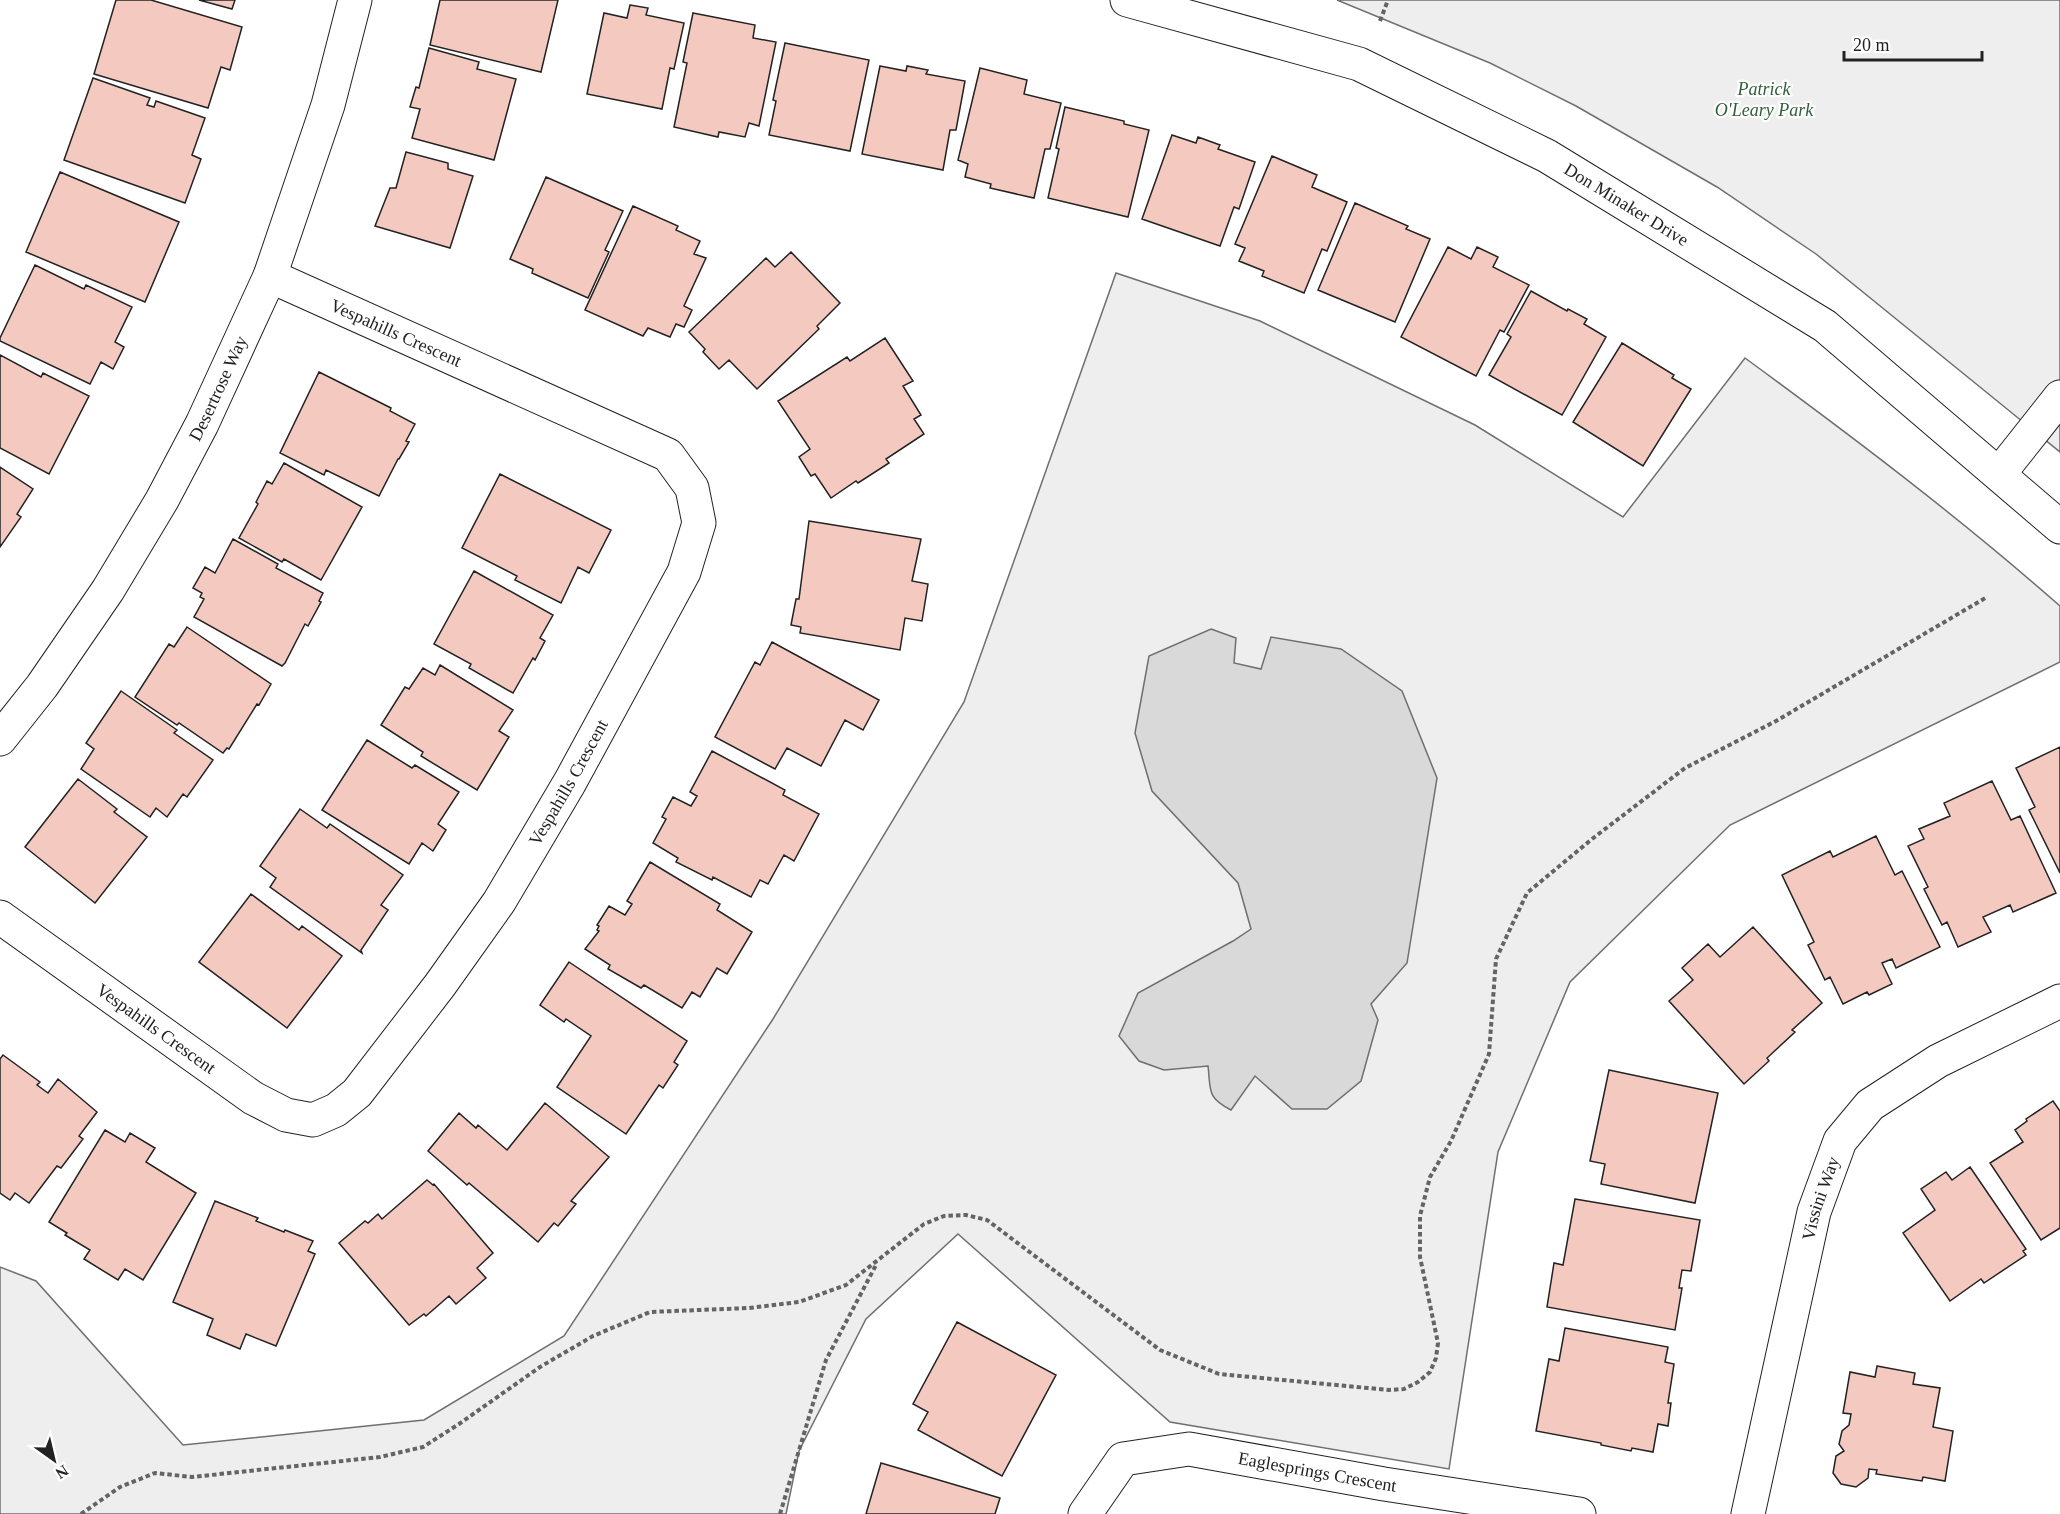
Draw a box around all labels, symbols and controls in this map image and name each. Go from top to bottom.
scale bar [1844,24,1982,62]
text: 20 m [1853,35,1890,55]
park label: Patrick O'Leary Park [1715,79,1814,120]
street label: Don Minaker Drive [1561,159,1692,250]
street label: Vespahills Crescent [327,295,465,371]
street label: Desertrose Way [185,333,251,444]
street label: Vespahills Crescent [525,716,612,849]
street label: Vespahills Crescent [93,979,220,1078]
street label: Vissini Way [1798,1154,1843,1242]
north arrow [24,1430,84,1490]
street label: Eaglesprings Crescent [1237,1448,1398,1496]
text: N [52,1462,72,1483]

